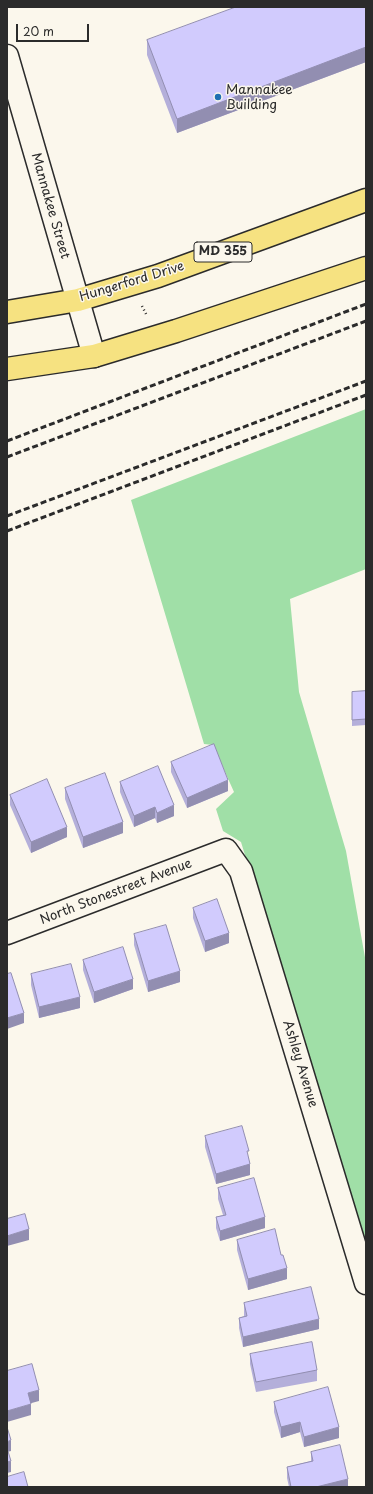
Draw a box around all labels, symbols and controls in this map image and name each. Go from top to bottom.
scale bar [18,16,91,42]
text: 20 m [23,22,54,40]
place label: Mannakee Building [226,82,293,113]
marker: Mannakee Building [213,92,223,102]
street label: Mannakee Street [27,151,73,261]
road number: MD 355 [194,242,252,262]
street label: Hungerford Drive [78,259,186,305]
street label: North Stonestreet Avenue [38,856,194,928]
street label: Ashley Avenue [279,1018,321,1110]

